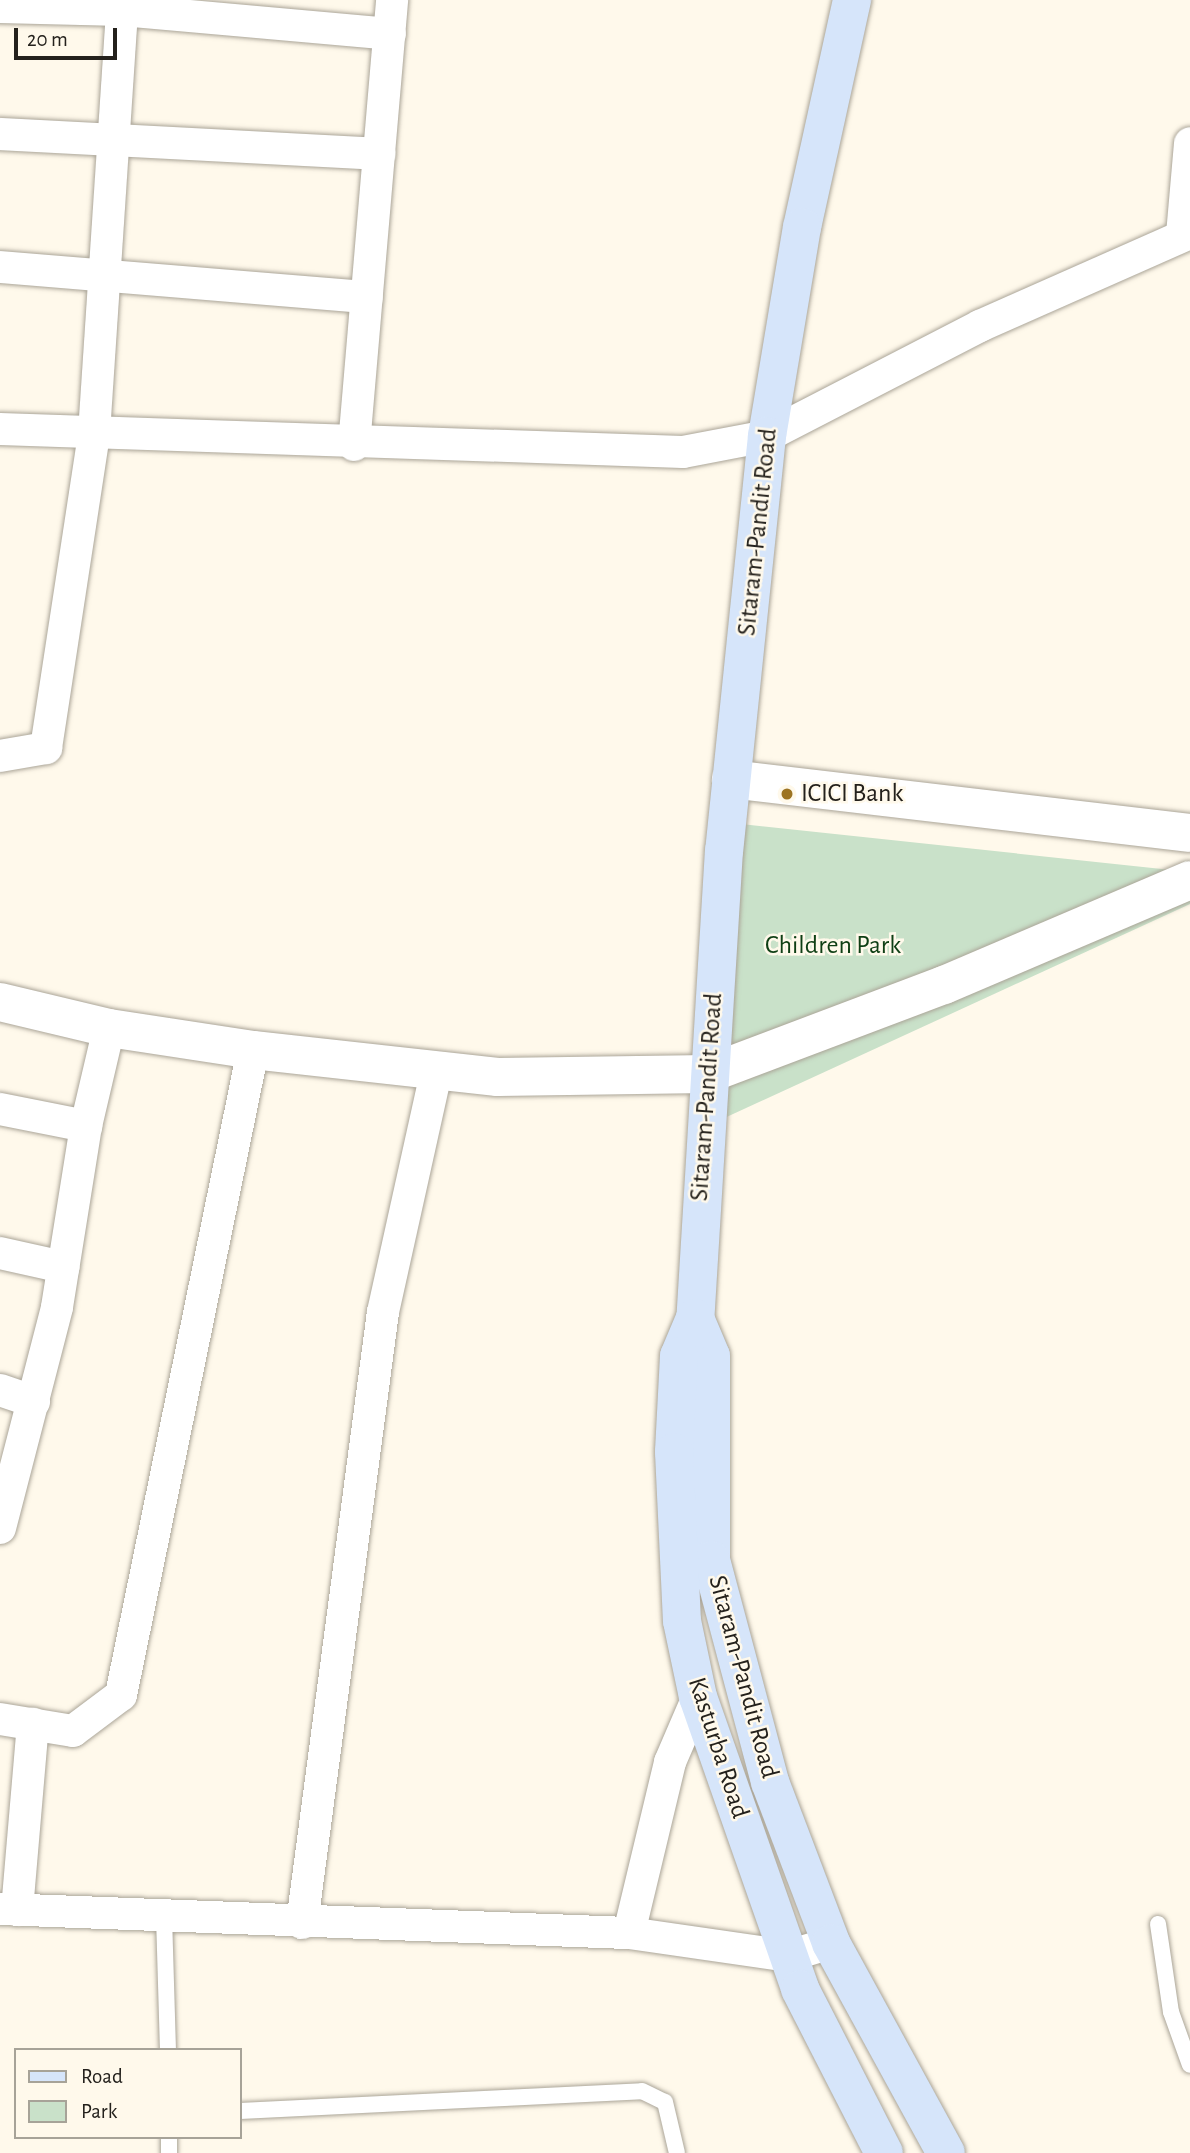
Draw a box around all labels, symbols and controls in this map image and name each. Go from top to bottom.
scale bar [18,14,121,58]
text: 20 m [27,29,68,50]
street label: Sitaram-Pandit Road [732,427,784,637]
place label: ICICI Bank [801,778,903,810]
marker: ICICI Bank [779,786,795,802]
park label: Children Park [765,930,901,962]
street label: Sitaram-Pandit Road [684,992,730,1202]
street label: Sitaram-Pandit Road [701,1572,785,1782]
street label: Kasturba Road [680,1673,756,1823]
legend [14,2048,242,2139]
text: Road [81,2066,123,2087]
text: Park [81,2101,117,2122]

